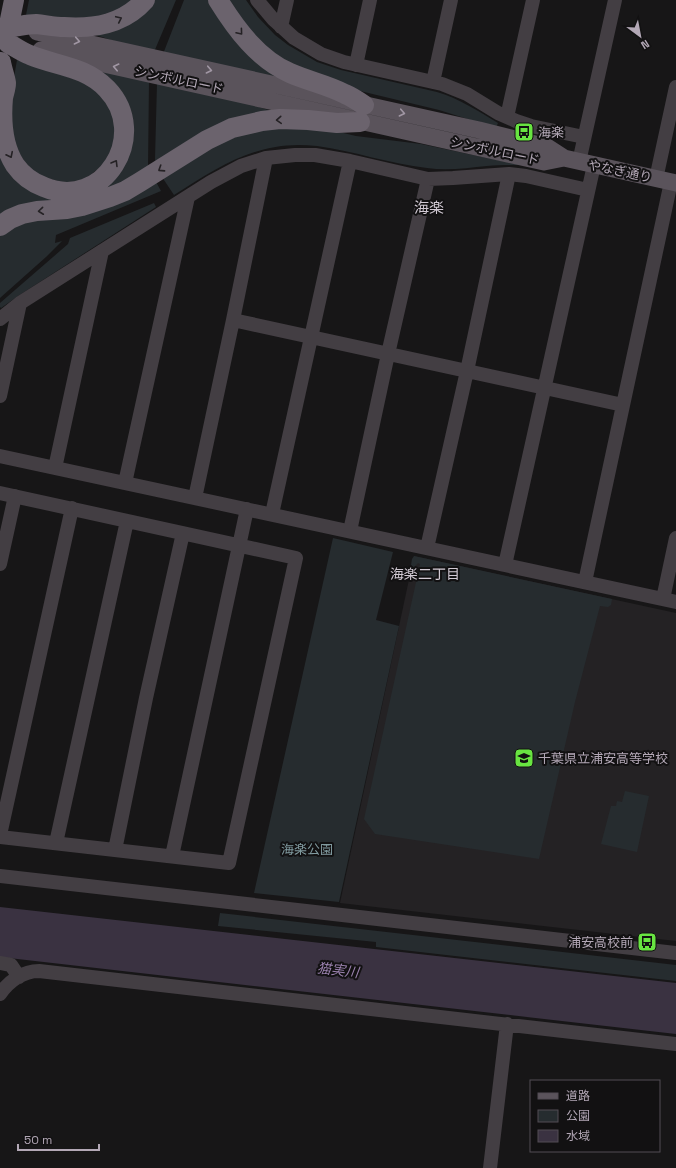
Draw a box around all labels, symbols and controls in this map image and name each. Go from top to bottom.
one-way arrow [115,16,123,24]
north arrow [620,16,660,56]
one-way arrow [235,28,242,35]
one-way arrow [74,36,80,44]
text: N [638,37,652,52]
street label: シンボルロード [133,62,225,98]
one-way arrow [112,63,119,71]
one-way arrow [206,65,212,73]
one-way arrow [399,109,405,117]
one-way arrow [276,115,283,124]
bus stop icon: 海楽 [513,121,535,143]
place label: 海楽 [538,124,564,141]
street label: シンボルロード [449,133,541,169]
one-way arrow [5,151,13,158]
street label: やなぎ通り [586,156,654,186]
one-way arrow [110,160,118,167]
one-way arrow [158,164,165,171]
district label: 海楽 [414,198,444,217]
one-way arrow [38,206,44,215]
district label: 海楽二丁目 [390,565,460,583]
school or university icon: 千葉県立浦安高等学校 [513,747,535,769]
place label: 千葉県立浦安高等学校 [538,750,668,767]
park label: 海楽公園 [281,841,333,858]
bus stop icon: 浦安高校前 [636,931,658,953]
place label: 浦安高校前 [568,934,633,951]
water label: 猫実川 [316,959,362,982]
legend [530,1080,660,1152]
text: 道路 [566,1088,590,1104]
text: 公園 [566,1108,590,1124]
scale bar [18,1126,99,1152]
text: 水域 [566,1128,590,1144]
text: 50 m [24,1132,52,1148]

